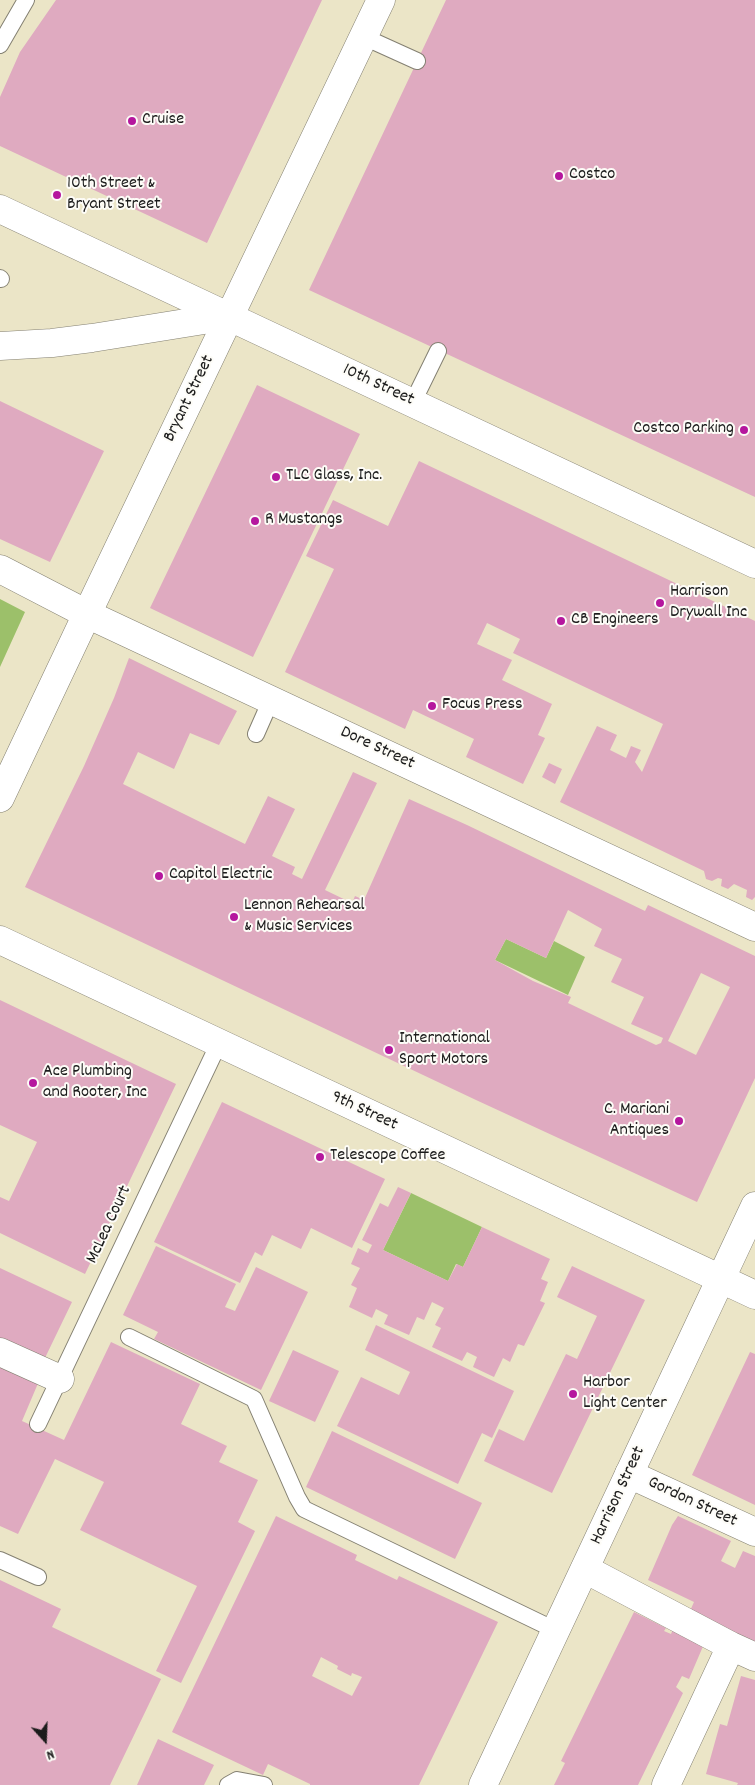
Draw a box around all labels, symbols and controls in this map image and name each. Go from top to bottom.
place label: Cruise [142,110,184,132]
marker: Cruise [126,115,138,127]
place label: Costco [569,165,615,187]
marker: Costco [553,170,565,182]
place label: 10th Street & Bryant Street [67,174,161,216]
marker: 10th Street & Bryant Street [51,189,63,201]
street label: Bryant Street [160,352,220,446]
street label: 10th Street [339,360,417,412]
place label: Costco Parking [633,419,734,441]
marker: Costco Parking [738,424,750,436]
place label: TLC Glass, Inc. [286,466,382,488]
marker: TLC Glass, Inc. [270,471,282,483]
place label: R Mustangs [265,510,343,532]
marker: R Mustangs [249,515,261,527]
place label: Harrison Drywall Inc [670,582,747,624]
marker: Harrison Drywall Inc [654,597,666,609]
place label: CB Engineers [571,610,659,632]
marker: CB Engineers [555,615,567,627]
place label: Focus Press [442,695,523,717]
marker: Focus Press [426,700,438,712]
street label: Dore Street [336,722,418,776]
place label: Capitol Electric [169,865,272,887]
marker: Capitol Electric [153,870,165,882]
place label: Lennon Rehearsal & Music Services [244,896,365,939]
marker: Lennon Rehearsal & Music Services [228,911,240,923]
place label: International Sport Motors [399,1029,490,1072]
marker: International Sport Motors [383,1044,395,1056]
place label: Ace Plumbing and Rooter, Inc [43,1062,147,1104]
marker: Ace Plumbing and Rooter, Inc [27,1077,39,1089]
street label: 9th Street [327,1087,401,1137]
place label: C. Mariani Antiques [604,1100,669,1142]
marker: C. Mariani Antiques [673,1115,685,1127]
place label: Telescope Coffee [330,1146,445,1168]
marker: Telescope Coffee [314,1151,326,1163]
street label: McLea Court [83,1183,137,1267]
place label: Harbor Light Center [583,1373,667,1416]
marker: Harbor Light Center [567,1388,579,1400]
street label: Harrison Street [587,1443,651,1549]
street label: Gordon Street [644,1473,740,1533]
north arrow [20,1715,70,1765]
text: N [43,1744,57,1765]

